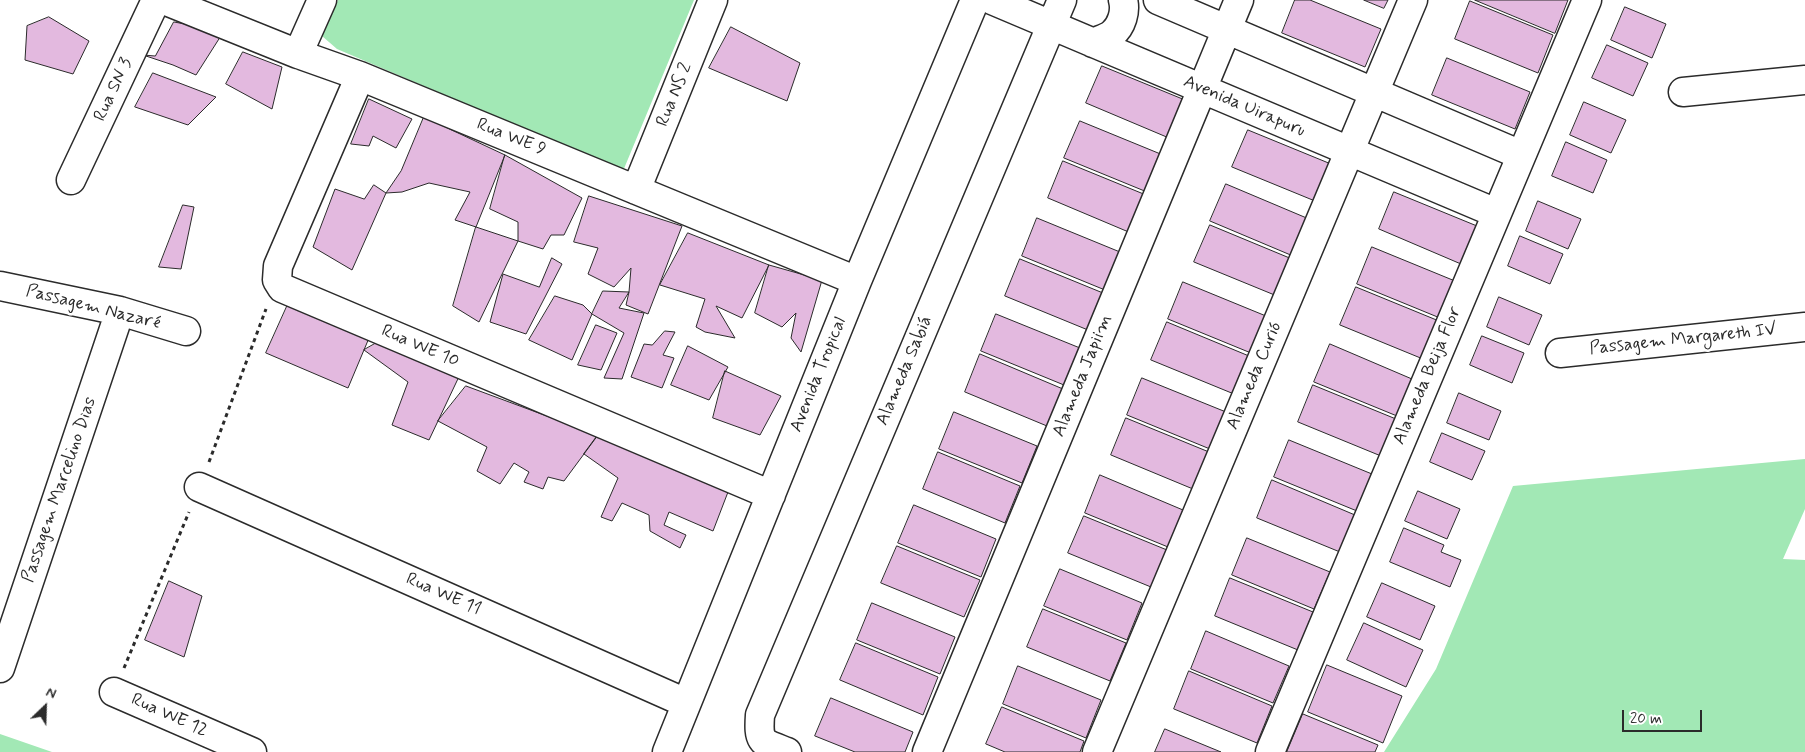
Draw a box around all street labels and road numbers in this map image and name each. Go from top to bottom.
street label: Rua SN 3 [90,55,138,125]
street label: Rua NS 2 [652,60,698,130]
street label: Avenida Uirapuru [1180,72,1308,142]
street label: Rua WE 9 [473,114,549,162]
street label: Passagem Nazaré [24,281,162,335]
street label: Alameda Beija Flor [1389,304,1467,448]
street label: Alameda Japiim [1049,312,1117,440]
street label: Alameda Sabiá [872,313,938,429]
street label: Avenida Tropical [786,314,852,436]
street label: Alameda Curió [1223,319,1287,433]
street label: Passagem Margareth IV [1588,319,1778,361]
street label: Rua WE 10 [378,321,462,373]
street label: Passagem Marcelino Dias [18,394,102,586]
street label: Rua WE 11 [402,569,484,621]
street label: Rua WE 12 [127,690,211,742]

